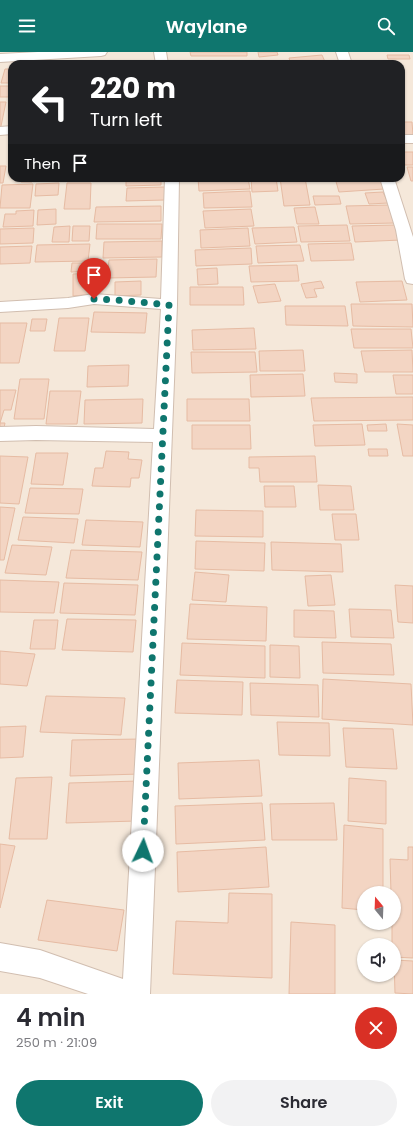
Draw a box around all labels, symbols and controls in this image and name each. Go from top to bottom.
text: Waylane [166,14,247,39]
icon: menu [16,15,38,37]
icon: search [375,15,397,37]
text: 220 m [90,69,176,108]
icon: left [24,76,76,128]
text: Turn left [90,107,162,132]
icon: arrive [69,152,91,174]
text: Then [24,153,61,174]
pin [77,258,111,299]
icon: arrive [83,264,105,286]
position arrow [122,830,164,872]
north arrow [357,886,401,930]
map controls [357,886,401,982]
button: sound [357,938,401,982]
text: 4 min [16,1001,85,1034]
button: close [355,1007,397,1049]
text: 250 m · 21:09 [16,1033,97,1052]
button: Exit [16,1080,203,1126]
button: Share [211,1080,397,1126]

